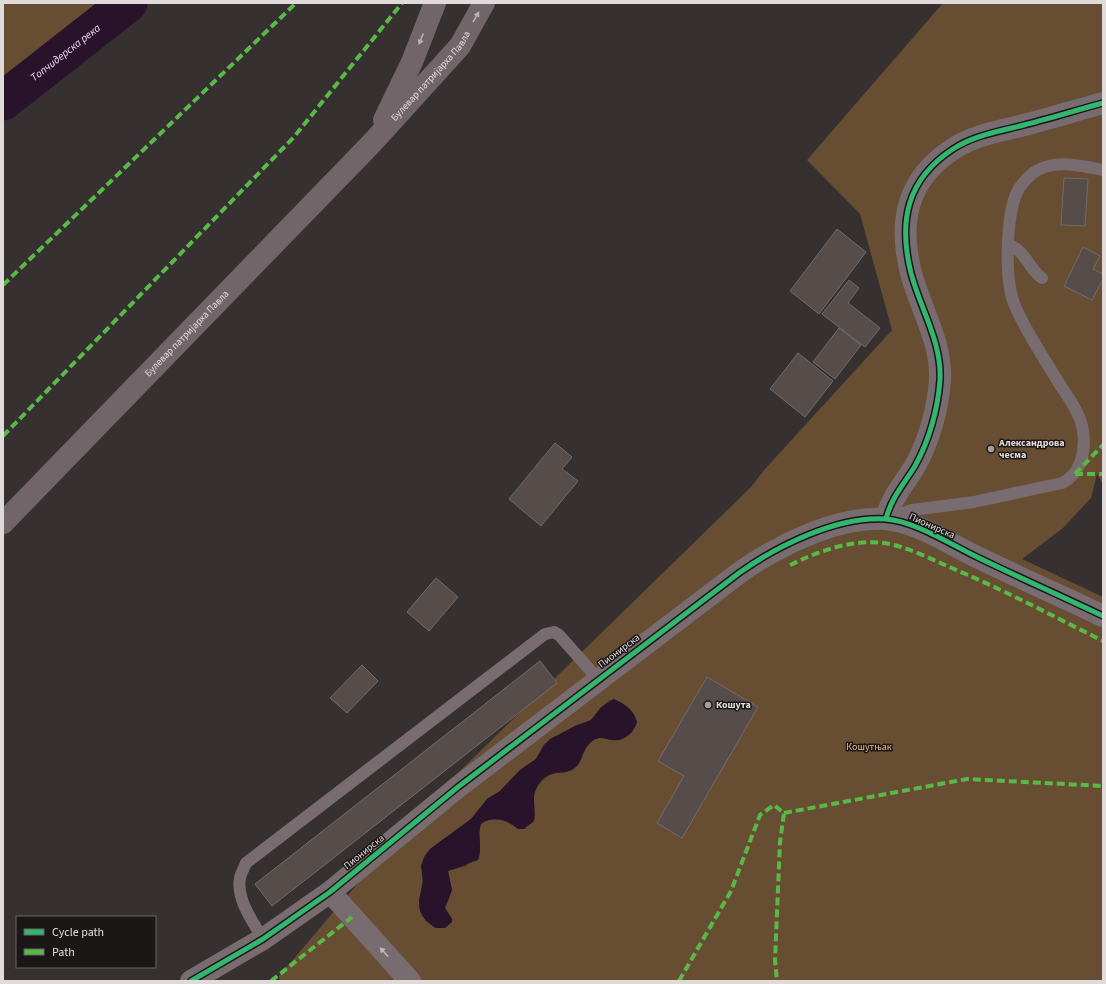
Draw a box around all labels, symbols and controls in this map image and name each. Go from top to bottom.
one-way arrow [472,11,479,23]
water label: Топчидерска река [27,20,103,84]
street label: Булевар патријарха Павла [388,28,474,124]
one-way arrow [417,34,423,46]
street label: Булевар патријарха Павла [142,287,232,380]
place label: Александрова чесма [998,436,1065,462]
marker: Александрова чесма [986,444,996,454]
street label: Пионирска [907,510,957,542]
street label: Пионирска [595,631,643,671]
place label: Кошута [716,698,751,712]
marker: Кошута [703,700,713,710]
park label: Кошутњак [846,740,892,754]
street label: Пионирска [341,831,387,873]
legend [16,916,156,968]
text: Cycle path [52,924,104,941]
text: Path [52,944,75,961]
one-way arrow [379,947,388,957]

